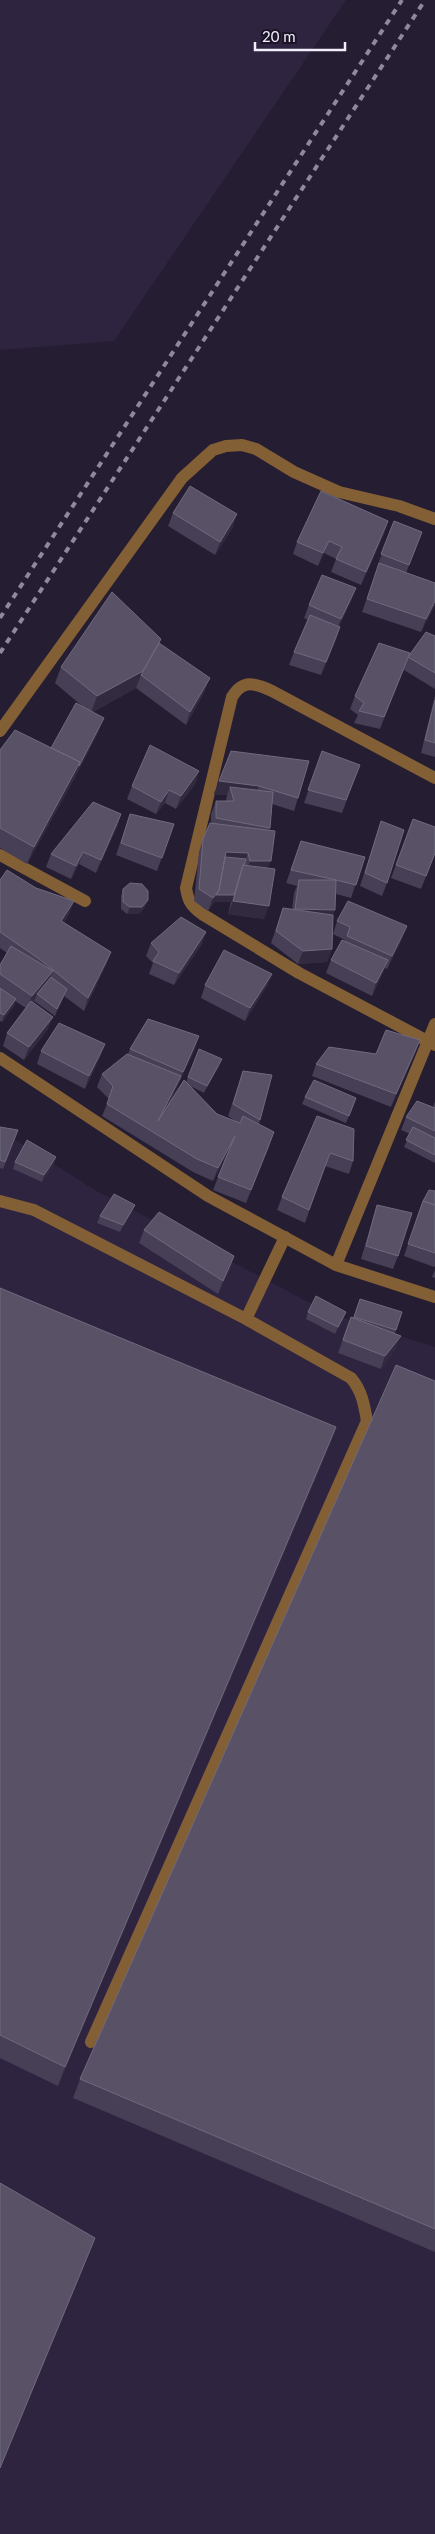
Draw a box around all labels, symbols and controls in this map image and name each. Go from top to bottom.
scale bar [255,20,345,52]
text: 20 m [262,27,296,45]

